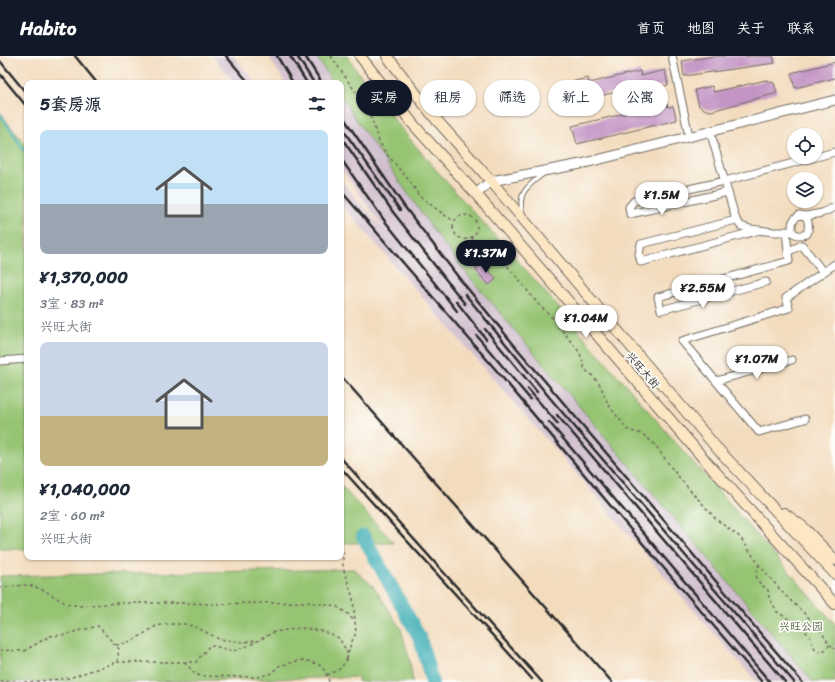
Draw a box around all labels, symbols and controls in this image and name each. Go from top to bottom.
text: Habito [20,12,76,45]
text: 首页 [637,16,665,41]
text: 地图 [687,16,715,41]
text: 关于 [737,16,765,41]
text: 联系 [787,16,815,41]
chip: 买房 [356,80,412,116]
chip: 租房 [420,80,476,116]
chip: 筛选 [484,80,540,116]
chip: 新上 [548,80,604,116]
chip: 公寓 [612,80,668,116]
text: 5套房源 [40,89,101,119]
icon: filters [306,93,328,115]
map controls [787,128,823,208]
button: locate [787,128,823,164]
icon: home [148,156,220,228]
button: layers [787,172,823,208]
pin: ¥1.5M [634,182,690,216]
text: ¥1.5M [644,183,680,206]
pin: ¥1.37M [453,240,519,274]
text: ¥1.37M [465,241,507,264]
text: ¥1,370,000 [40,262,128,292]
pin: ¥2.55M [670,275,736,309]
text: ¥2.55M [680,276,726,299]
text: 3室 · 83 m² [40,292,104,315]
pin: ¥1.04M [553,305,619,339]
text: ¥1.04M [564,306,608,329]
text: 兴旺大街 [40,315,92,338]
pin: ¥1.07M [724,346,790,380]
street label: 兴旺大街 [621,347,665,394]
text: ¥1.07M [736,347,778,370]
icon: home [148,368,220,440]
text: ¥1,040,000 [40,474,130,504]
text: 2室 · 60 m² [40,504,105,527]
text: 兴旺大街 [40,527,92,550]
park label: 兴旺公园 [779,617,823,636]

